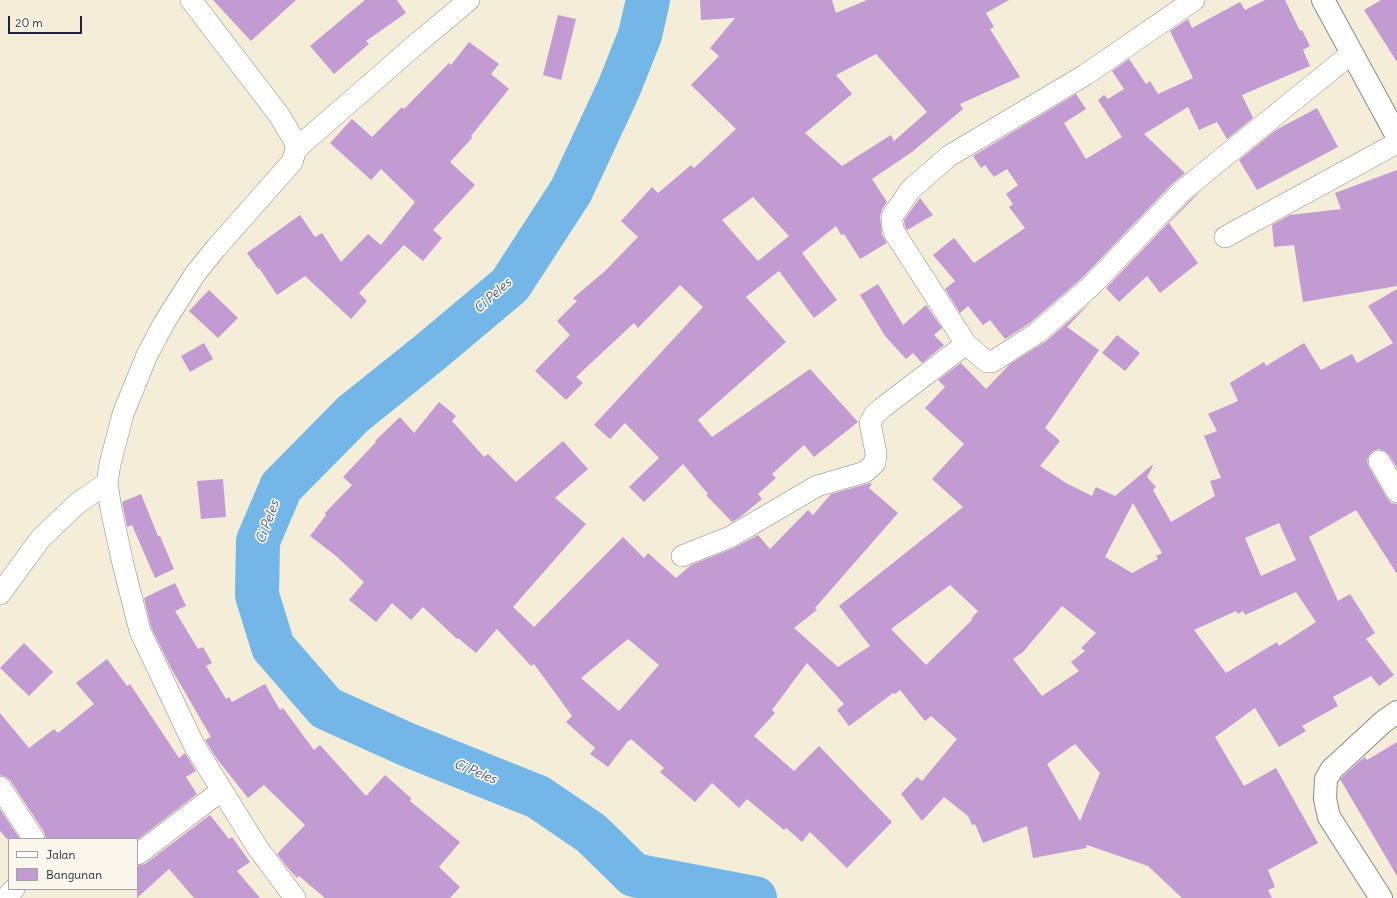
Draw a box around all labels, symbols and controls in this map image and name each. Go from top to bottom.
scale bar [10,8,84,34]
text: 20 m [15,15,43,30]
water label: Ci Peles [471,275,515,317]
water label: Ci Peles [253,498,283,546]
water label: Ci Peles [451,756,499,788]
legend [8,838,138,890]
text: Jalan [46,847,75,862]
text: Bangunan [46,867,102,882]

